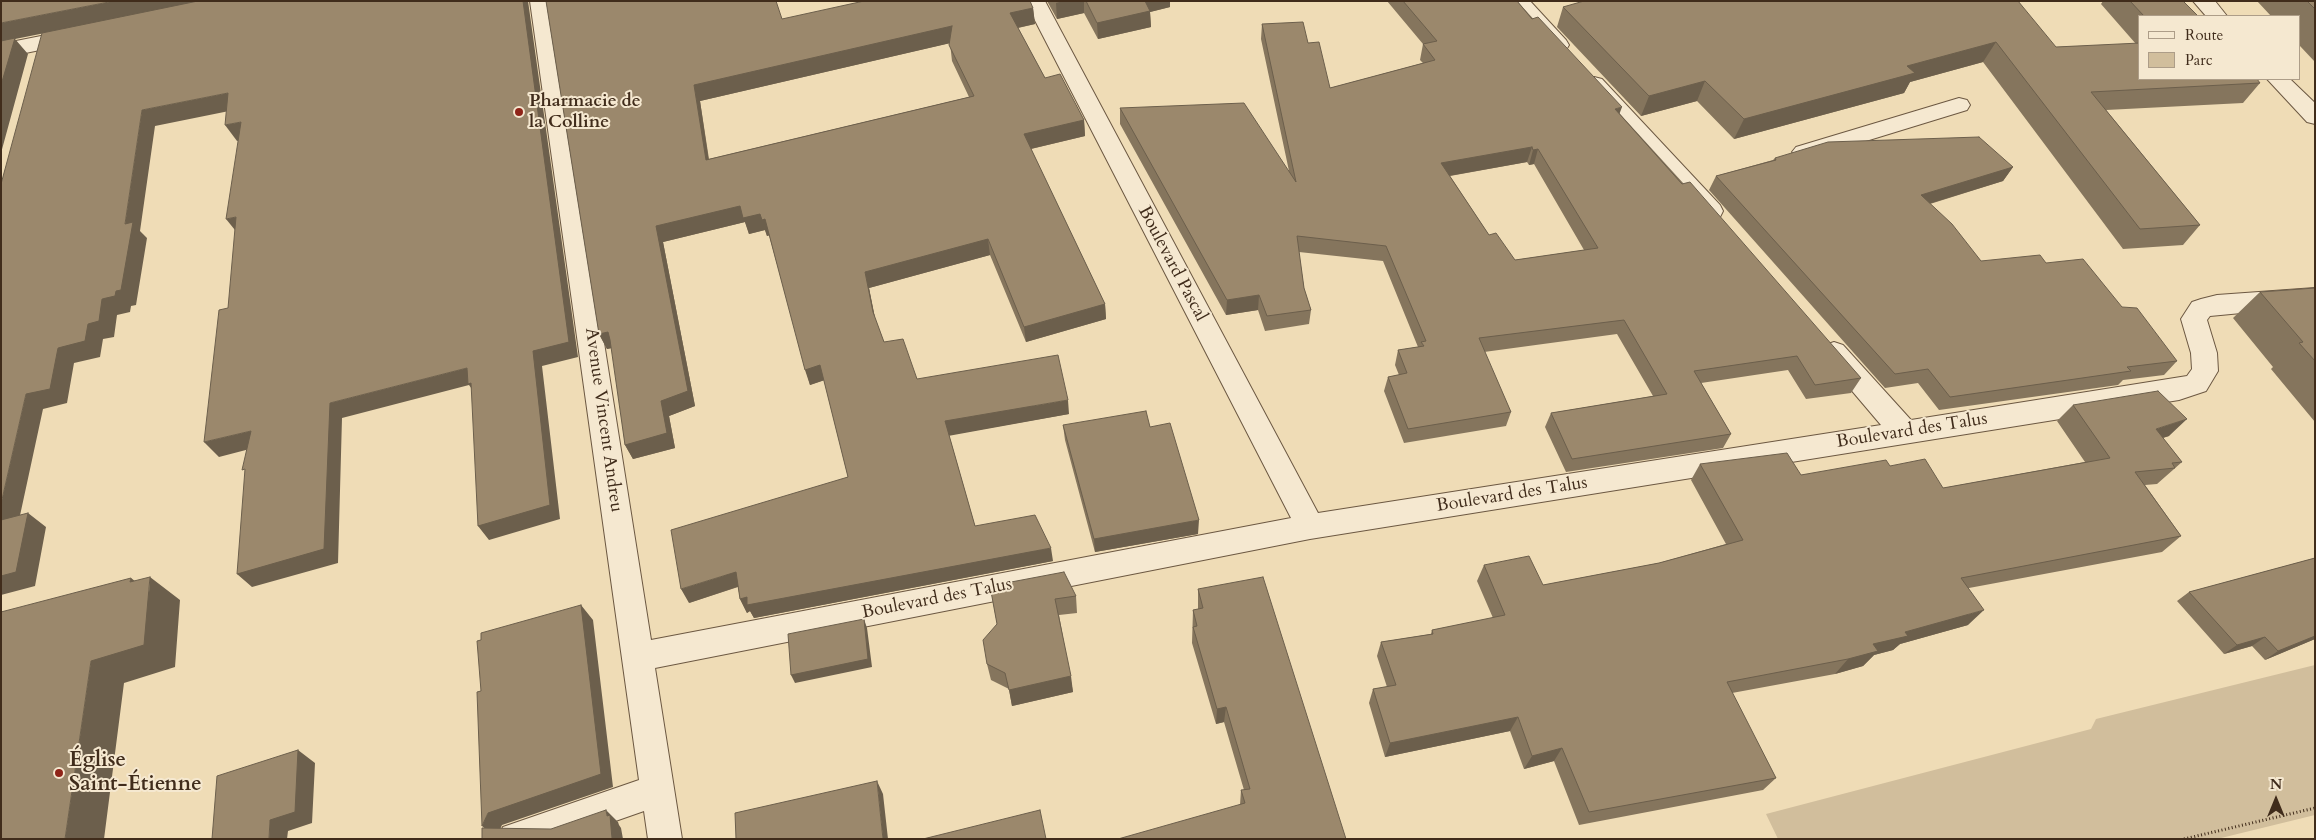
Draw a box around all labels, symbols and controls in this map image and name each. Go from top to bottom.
legend [2138,15,2301,80]
text: Route [2185,25,2223,45]
text: Parc [2185,50,2213,70]
place label: Pharmacie de la Colline [529,91,641,134]
marker: Pharmacie de la Colline [513,106,525,118]
street label: Boulevard Pascal [1133,203,1211,325]
street label: Avenue Vincent Andreu [579,326,627,514]
street label: Boulevard des Talus [1835,408,1989,454]
street label: Boulevard des Talus [1435,472,1589,518]
street label: Boulevard des Talus [860,574,1014,624]
place label: Église Saint-Étienne [69,748,202,798]
marker: Église Saint-Étienne [53,767,65,779]
north arrow [2251,775,2301,825]
text: N [2270,775,2282,794]

